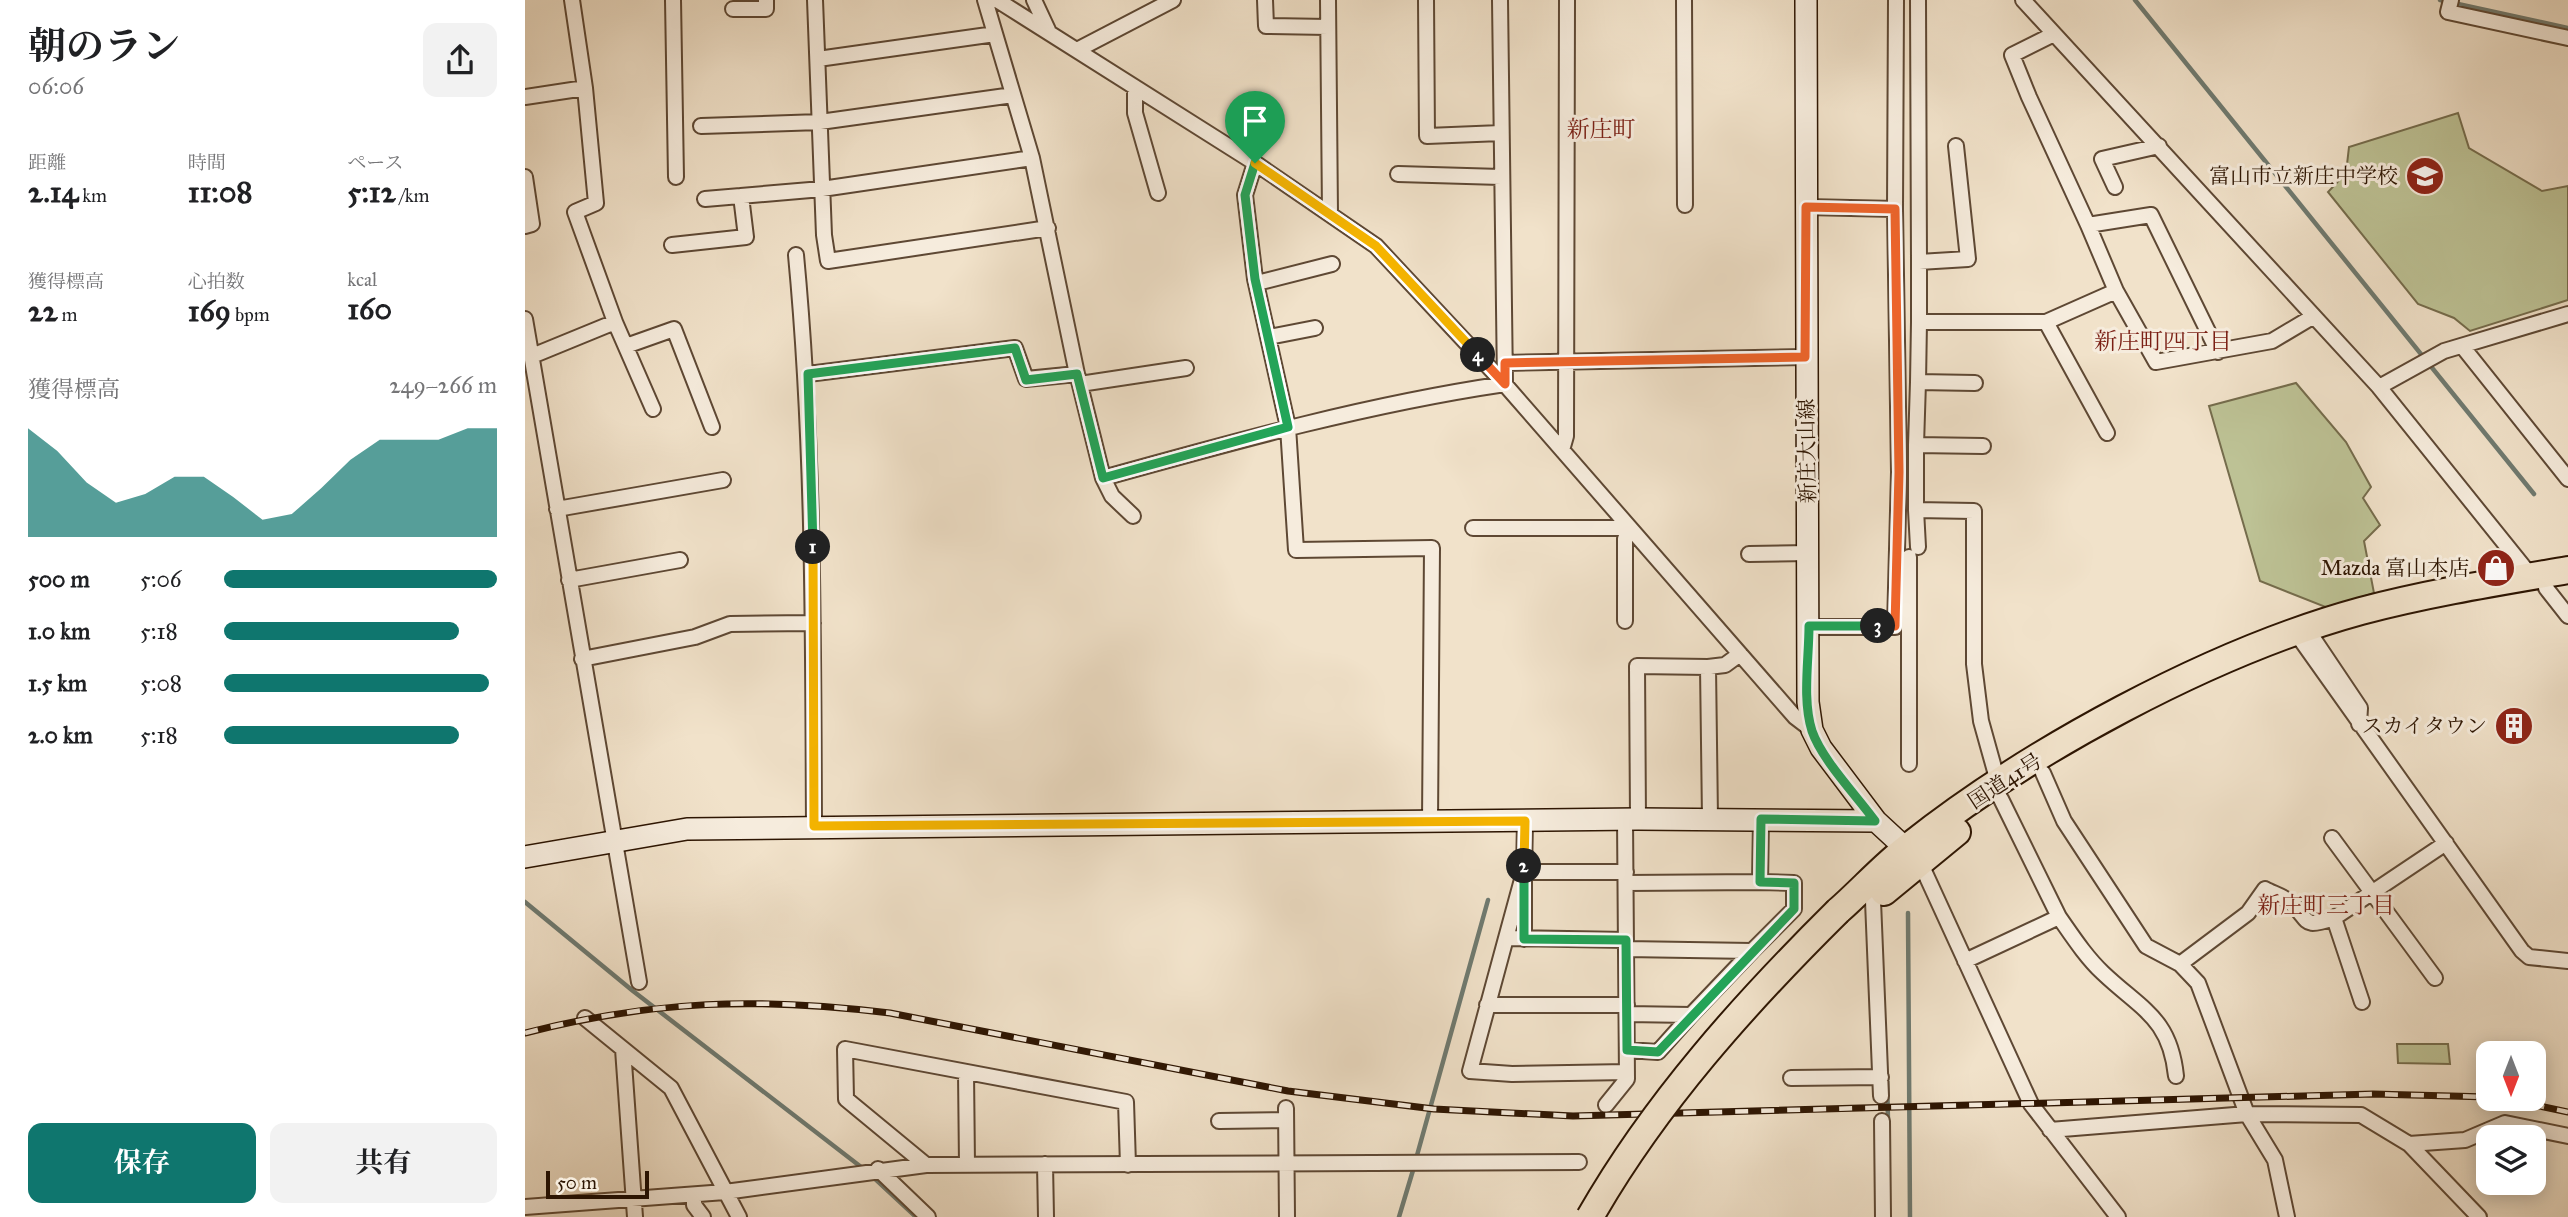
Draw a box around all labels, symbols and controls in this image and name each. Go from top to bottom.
text: 朝のラン [28,23,180,69]
button: share [423,23,497,97]
text: 06:06 [28,72,84,100]
pin [1225,91,1285,163]
icon: arrive [1236,102,1274,140]
district label: 新庄町 [1567,115,1636,143]
text: 距離 [28,151,66,174]
text: 時間 [188,151,226,174]
text: ペース [347,151,403,174]
school or university icon: 富山市立新庄中学校 [2404,155,2446,197]
place label: 富山市立新庄中学校 [2209,163,2398,189]
text: 2.14 [28,174,78,210]
text: 11:08 [188,174,252,210]
text: 5:12 [347,174,395,210]
text: km [78,184,107,207]
text: /km [395,184,429,207]
text: kcal [347,268,377,291]
text: 獲得標高 [28,270,104,293]
text: 心拍数 [188,270,245,293]
text: 160 [347,291,392,327]
text: 22 [28,293,58,329]
text: 169 [188,293,231,329]
text: m [58,303,78,326]
text: bpm [231,303,270,326]
district label: 新庄町四丁目 [2094,327,2232,355]
pin: 4 [1461,338,1495,372]
text: 4 [1472,343,1483,366]
text: 249–266 m [389,371,497,399]
text: 獲得標高 [28,375,120,403]
street label: 新庄大山線 [1793,398,1821,504]
pin: 1 [795,530,831,564]
text: 1 [809,535,816,558]
shop icon: Mazda 富山本店 [2475,547,2517,589]
place label: Mazda 富山本店 [2321,555,2469,581]
text: 500 m [28,565,90,593]
text: 5:06 [140,565,182,593]
pin: 3 [1861,608,1895,644]
text: 3 [1874,614,1881,637]
text: 1.0 km [28,617,90,645]
text: 5:18 [140,617,178,645]
text: 1.5 km [28,669,87,697]
text: 5:08 [140,669,182,697]
building icon: スカイタウン [2493,705,2535,747]
place label: スカイタウン [2362,713,2487,739]
text: 2.0 km [28,721,93,749]
text: 5:18 [140,721,178,749]
street label: 国道41号 [1963,747,2047,815]
pin: 2 [1507,848,1541,884]
text: 2 [1519,854,1528,877]
district label: 新庄町三丁目 [2257,891,2395,919]
north arrow [2476,1041,2546,1111]
map controls [2476,1041,2546,1195]
button: 保存 [28,1123,256,1203]
button: 共有 [270,1123,497,1203]
button: layers [2476,1125,2546,1195]
scale bar [546,1168,649,1200]
text: 50 m [557,1171,597,1194]

